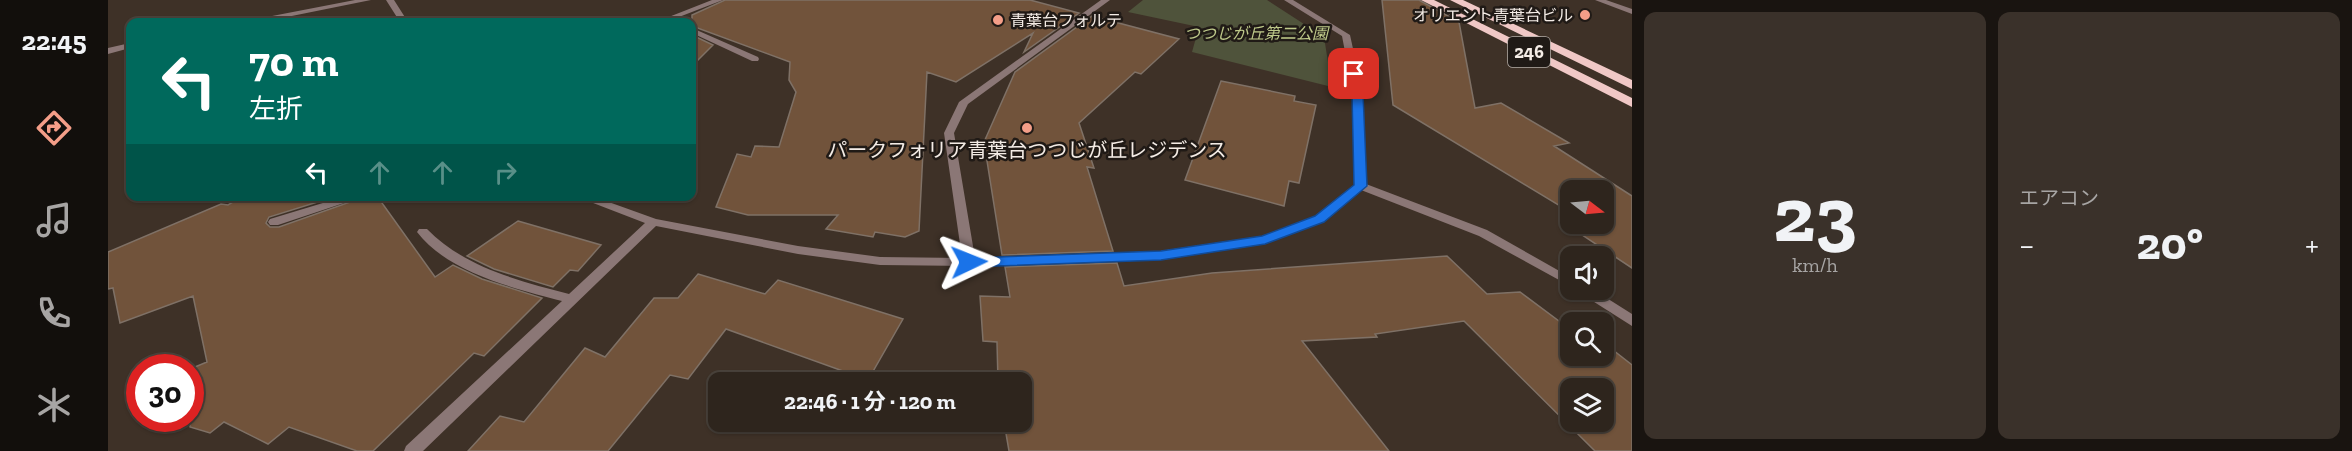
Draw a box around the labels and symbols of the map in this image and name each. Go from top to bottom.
place label: オリエント青葉台ビル [1413,6,1573,25]
marker: オリエント青葉台ビル [1578,8,1592,22]
place label: 青葉台フォルテ [1010,11,1122,30]
marker: 青葉台フォルテ [991,13,1005,27]
park label: つつじが丘第二公園 [1184,24,1330,43]
road number: 246 [1508,37,1550,67]
pin [1328,48,1379,99]
marker: パークフォリア青葉台つつじが丘レジデンス [1020,121,1034,135]
place label: パークフォリア青葉台つつじが丘レジデンス [827,138,1227,162]
north arrow [1560,180,1614,234]
position arrow [937,230,1001,294]
speed limit sign: 30 [126,354,204,432]

